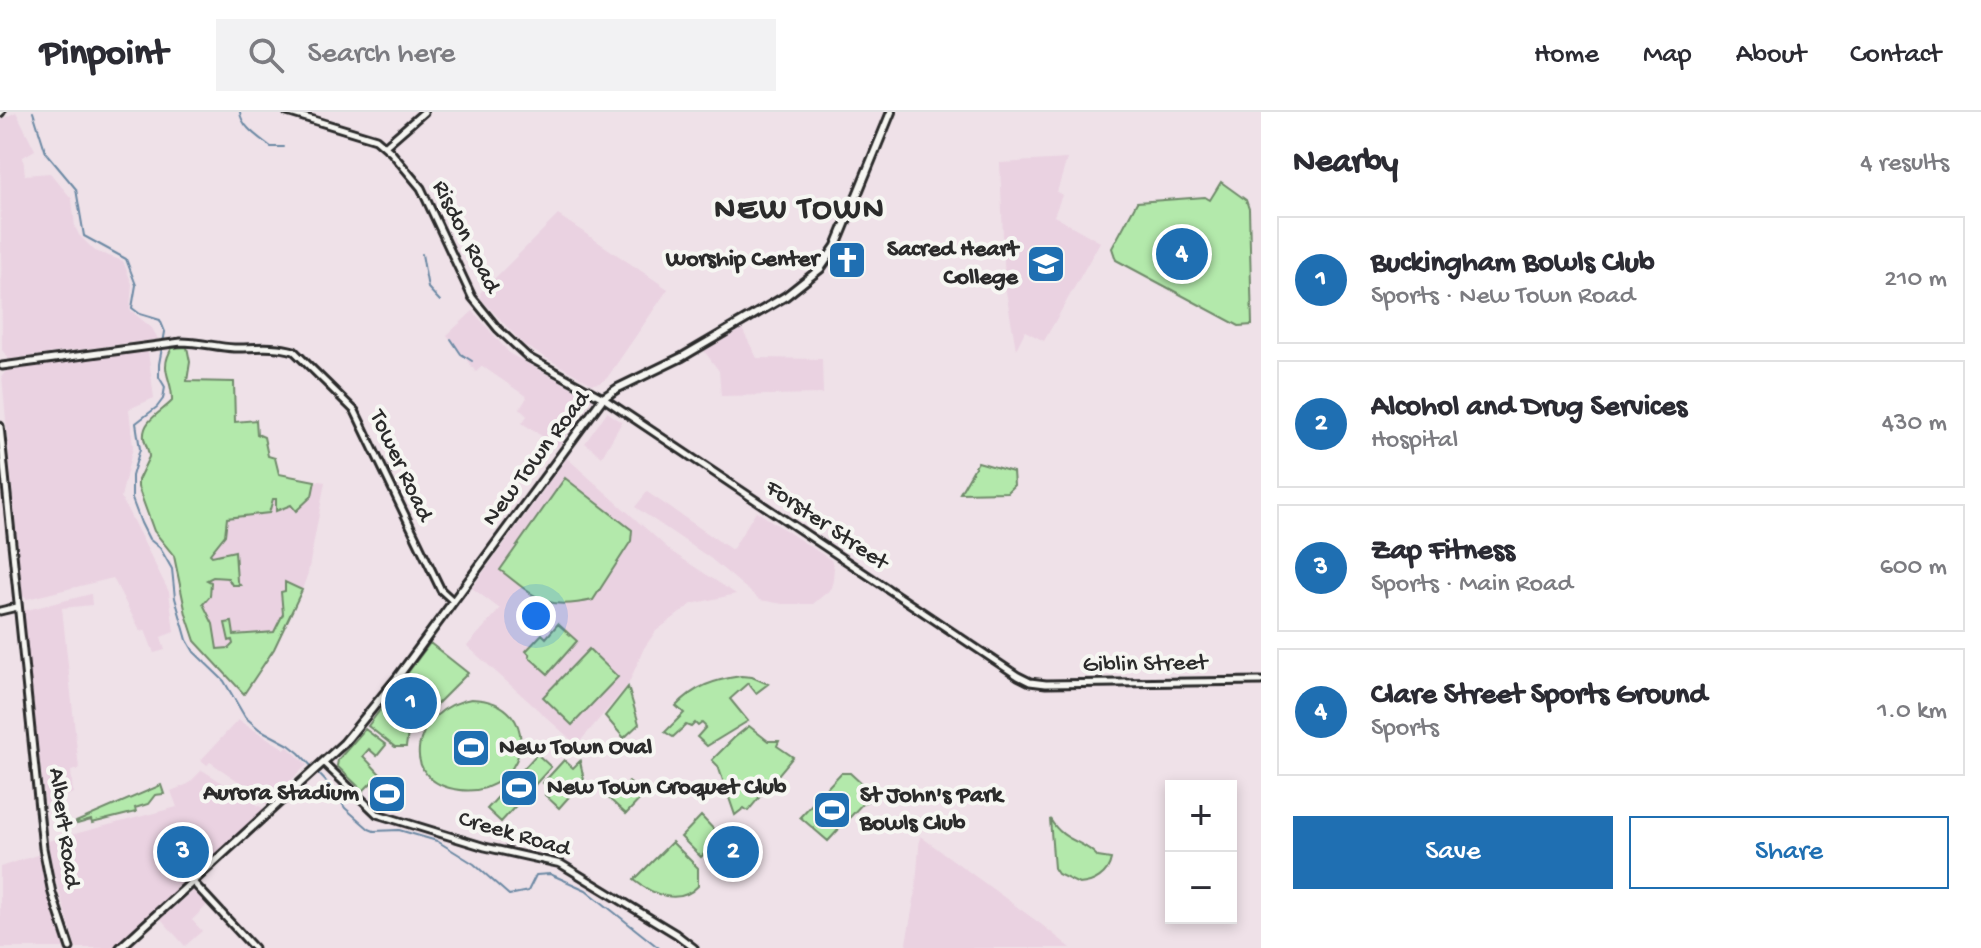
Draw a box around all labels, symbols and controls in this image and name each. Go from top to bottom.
search box [216,19,776,91]
text: Pinpoint [40,33,168,77]
icon: search [244,33,288,77]
text: Search here [308,38,455,73]
text: Home [1534,39,1599,72]
text: Map [1643,39,1692,72]
text: About [1736,39,1806,72]
text: Contact [1850,39,1941,72]
text: Nearby [1293,144,1398,184]
text: 4 results [1860,149,1949,180]
street label: Risdon Road [424,176,507,300]
district label: NEW TOWN [714,192,886,230]
pin: 4 [1156,224,1208,284]
place label: Sacred Heart College [887,236,1020,293]
church icon: Worship Center [826,239,868,281]
school or university icon: Sacred Heart College [1025,243,1067,285]
place label: Worship Center [665,246,821,275]
text: Buckingham Bowls Club [1371,247,1655,282]
text: 1 [1316,265,1326,296]
text: 210 m [1884,265,1947,296]
text: Sports · New Town Road [1371,282,1635,313]
street label: New Town Road [477,384,599,532]
text: Alcohol and Drug Services [1371,391,1687,426]
street label: Tower Road [361,404,439,528]
text: 2 [1315,409,1327,440]
text: 430 m [1882,409,1947,440]
text: Hospital [1371,426,1458,457]
street label: Forster Street [758,474,895,579]
text: Zap Fitness [1371,535,1515,570]
text: 3 [1314,553,1328,584]
text: 600 m [1880,553,1947,584]
text: Sports · Main Road [1371,570,1573,601]
your location [516,596,556,636]
street label: Giblin Street [1082,649,1210,681]
pin: 1 [385,673,437,733]
text: Clare Street Sports Ground [1371,679,1707,714]
text: 4 [1315,697,1327,728]
text: 1.0 km [1877,697,1947,728]
text: Sports [1371,714,1439,745]
sports icon: New Town Oval [450,727,492,769]
place label: New Town Oval [499,734,652,763]
street label: Albert Road [40,766,86,892]
sports icon: New Town Croquet Club [498,767,540,809]
sports icon: Aurora Stadium [366,773,408,815]
place label: New Town Croquet Club [547,774,787,803]
place label: Aurora Stadium [202,780,359,809]
map controls [1165,780,1237,924]
button: + [1165,780,1237,852]
place label: St John's Park Bowls Club [859,782,1006,839]
sports icon: St John's Park Bowls Club [811,789,853,831]
street label: Creek Road [455,805,575,865]
button: Save [1293,816,1613,889]
button: Share [1629,816,1949,889]
pin: 3 [157,822,209,882]
pin: 2 [707,822,759,882]
button: − [1165,852,1237,924]

